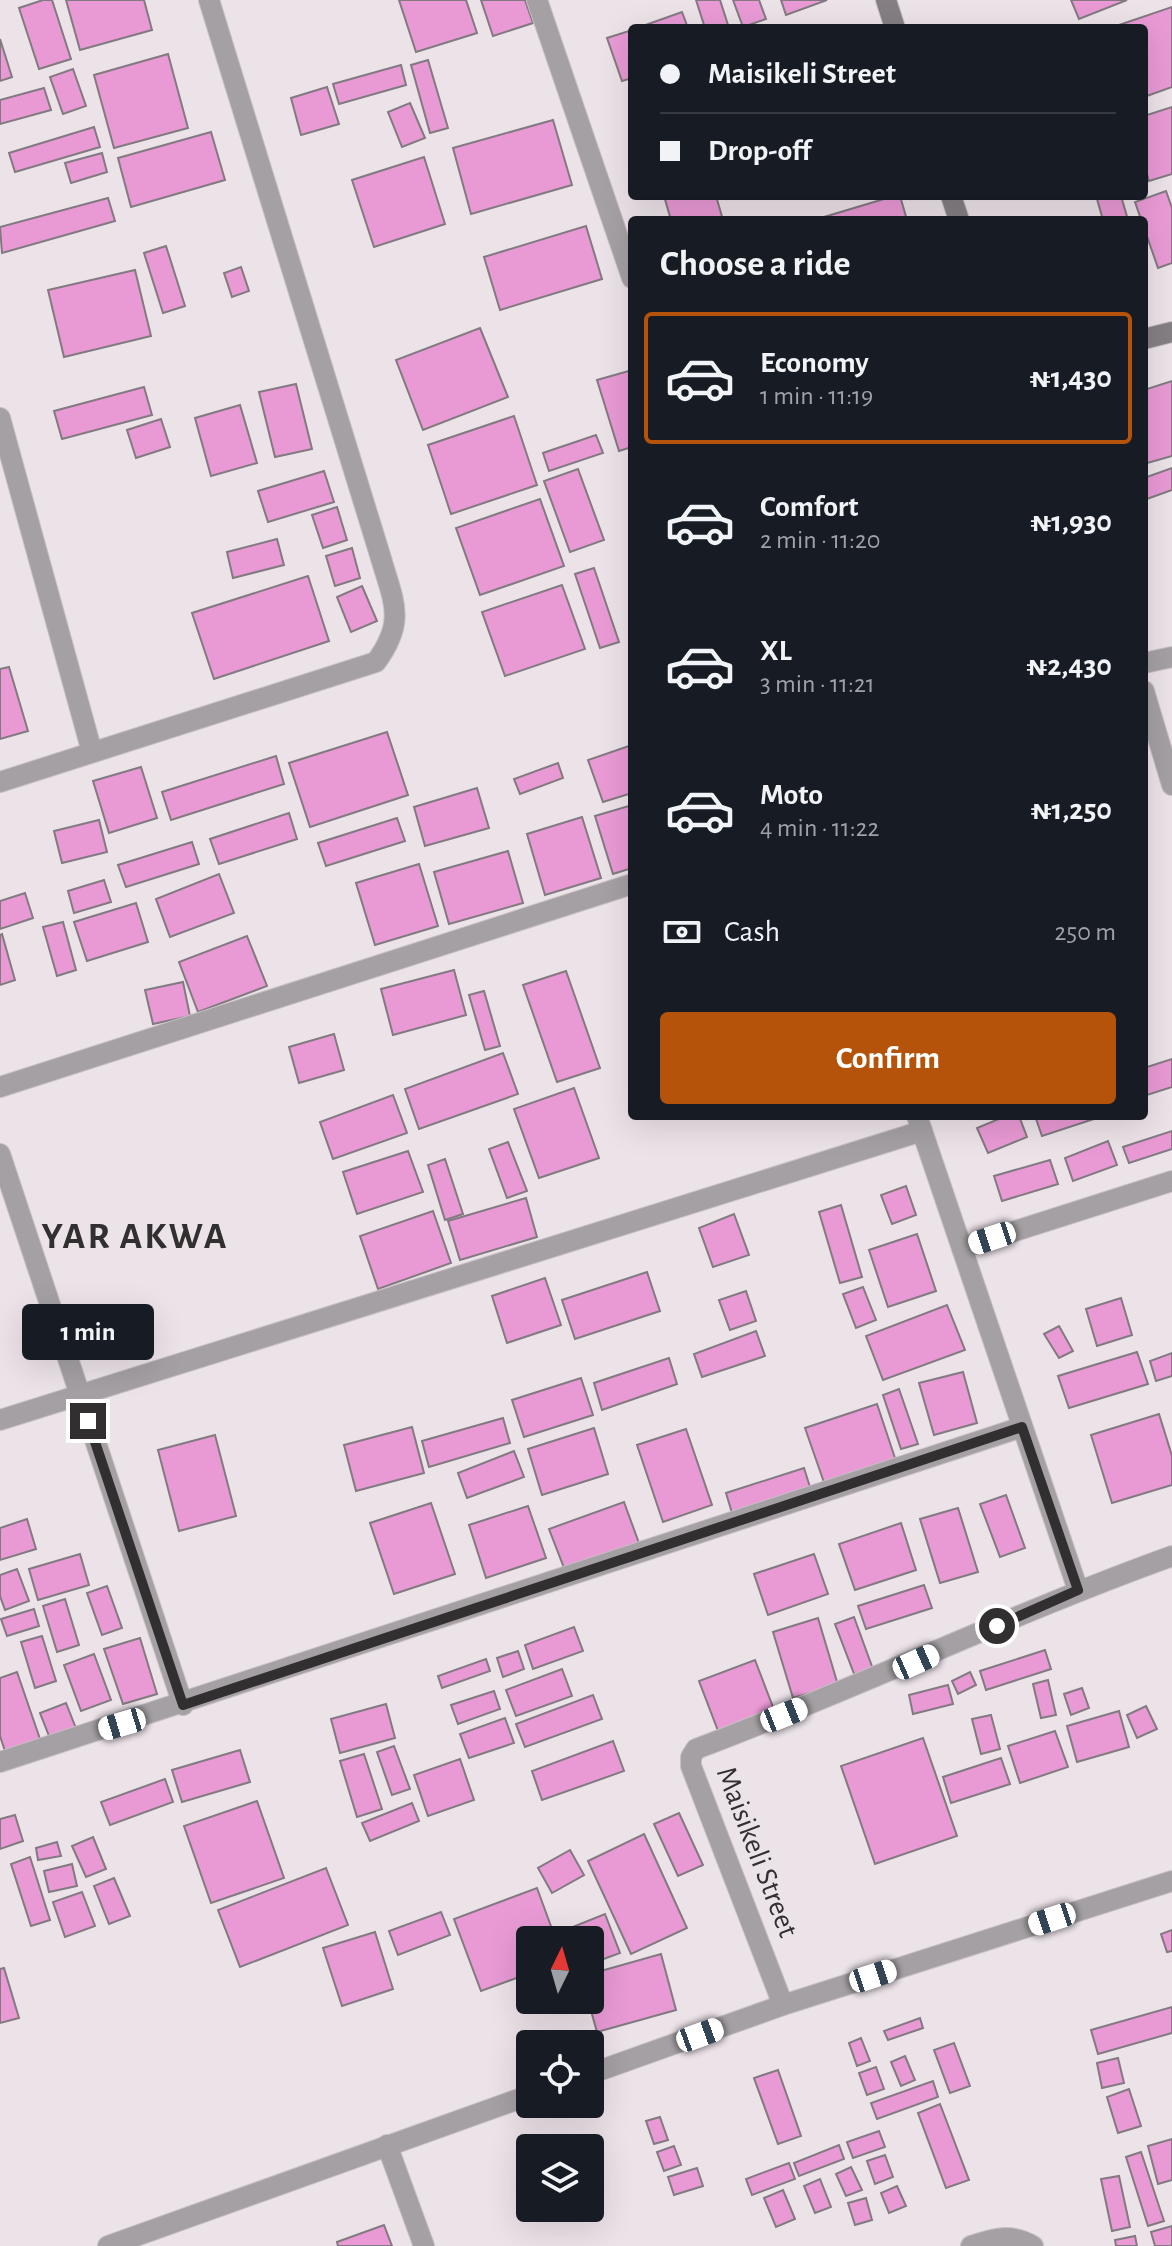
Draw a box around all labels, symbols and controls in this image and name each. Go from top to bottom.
text: Maisikeli Street [708,59,896,89]
text: Drop-off [708,136,811,166]
text: Choose a ride [660,246,850,282]
icon: car [664,342,736,414]
text: Economy [760,348,869,378]
text: ₦1,430 [1030,363,1112,393]
text: 1 min · 11:19 [760,383,873,409]
icon: car [664,486,736,558]
text: Comfort [760,492,859,522]
text: ₦1,930 [1030,507,1112,537]
text: 2 min · 11:20 [760,527,881,553]
icon: car [664,630,736,702]
text: XL [760,636,792,666]
text: ₦2,430 [1026,651,1112,681]
text: 3 min · 11:21 [760,671,875,697]
icon: car [664,774,736,846]
text: Moto [760,780,823,810]
text: ₦1,250 [1030,795,1112,825]
text: 4 min · 11:22 [760,815,879,841]
icon: cash [660,910,704,954]
text: Cash [724,917,780,947]
text: 250 m [1054,919,1116,945]
button: Confirm [660,1012,1116,1104]
district label: YAR AKWA [42,1218,228,1256]
car [965,1219,1019,1257]
callout: 1 min [22,1305,154,1361]
text: 1 min [61,1319,115,1345]
route end [70,1403,106,1439]
route start [979,1608,1015,1644]
car [889,1641,943,1683]
car [757,1695,811,1735]
car [96,1706,148,1742]
street label: Maisikeli Street [711,1763,803,1942]
car [1025,1900,1079,1938]
north arrow [516,1926,604,2014]
map controls [516,1926,604,2222]
car [846,1957,900,1995]
car [673,2016,727,2054]
button: locate [516,2030,604,2118]
button: layers [516,2134,604,2222]

